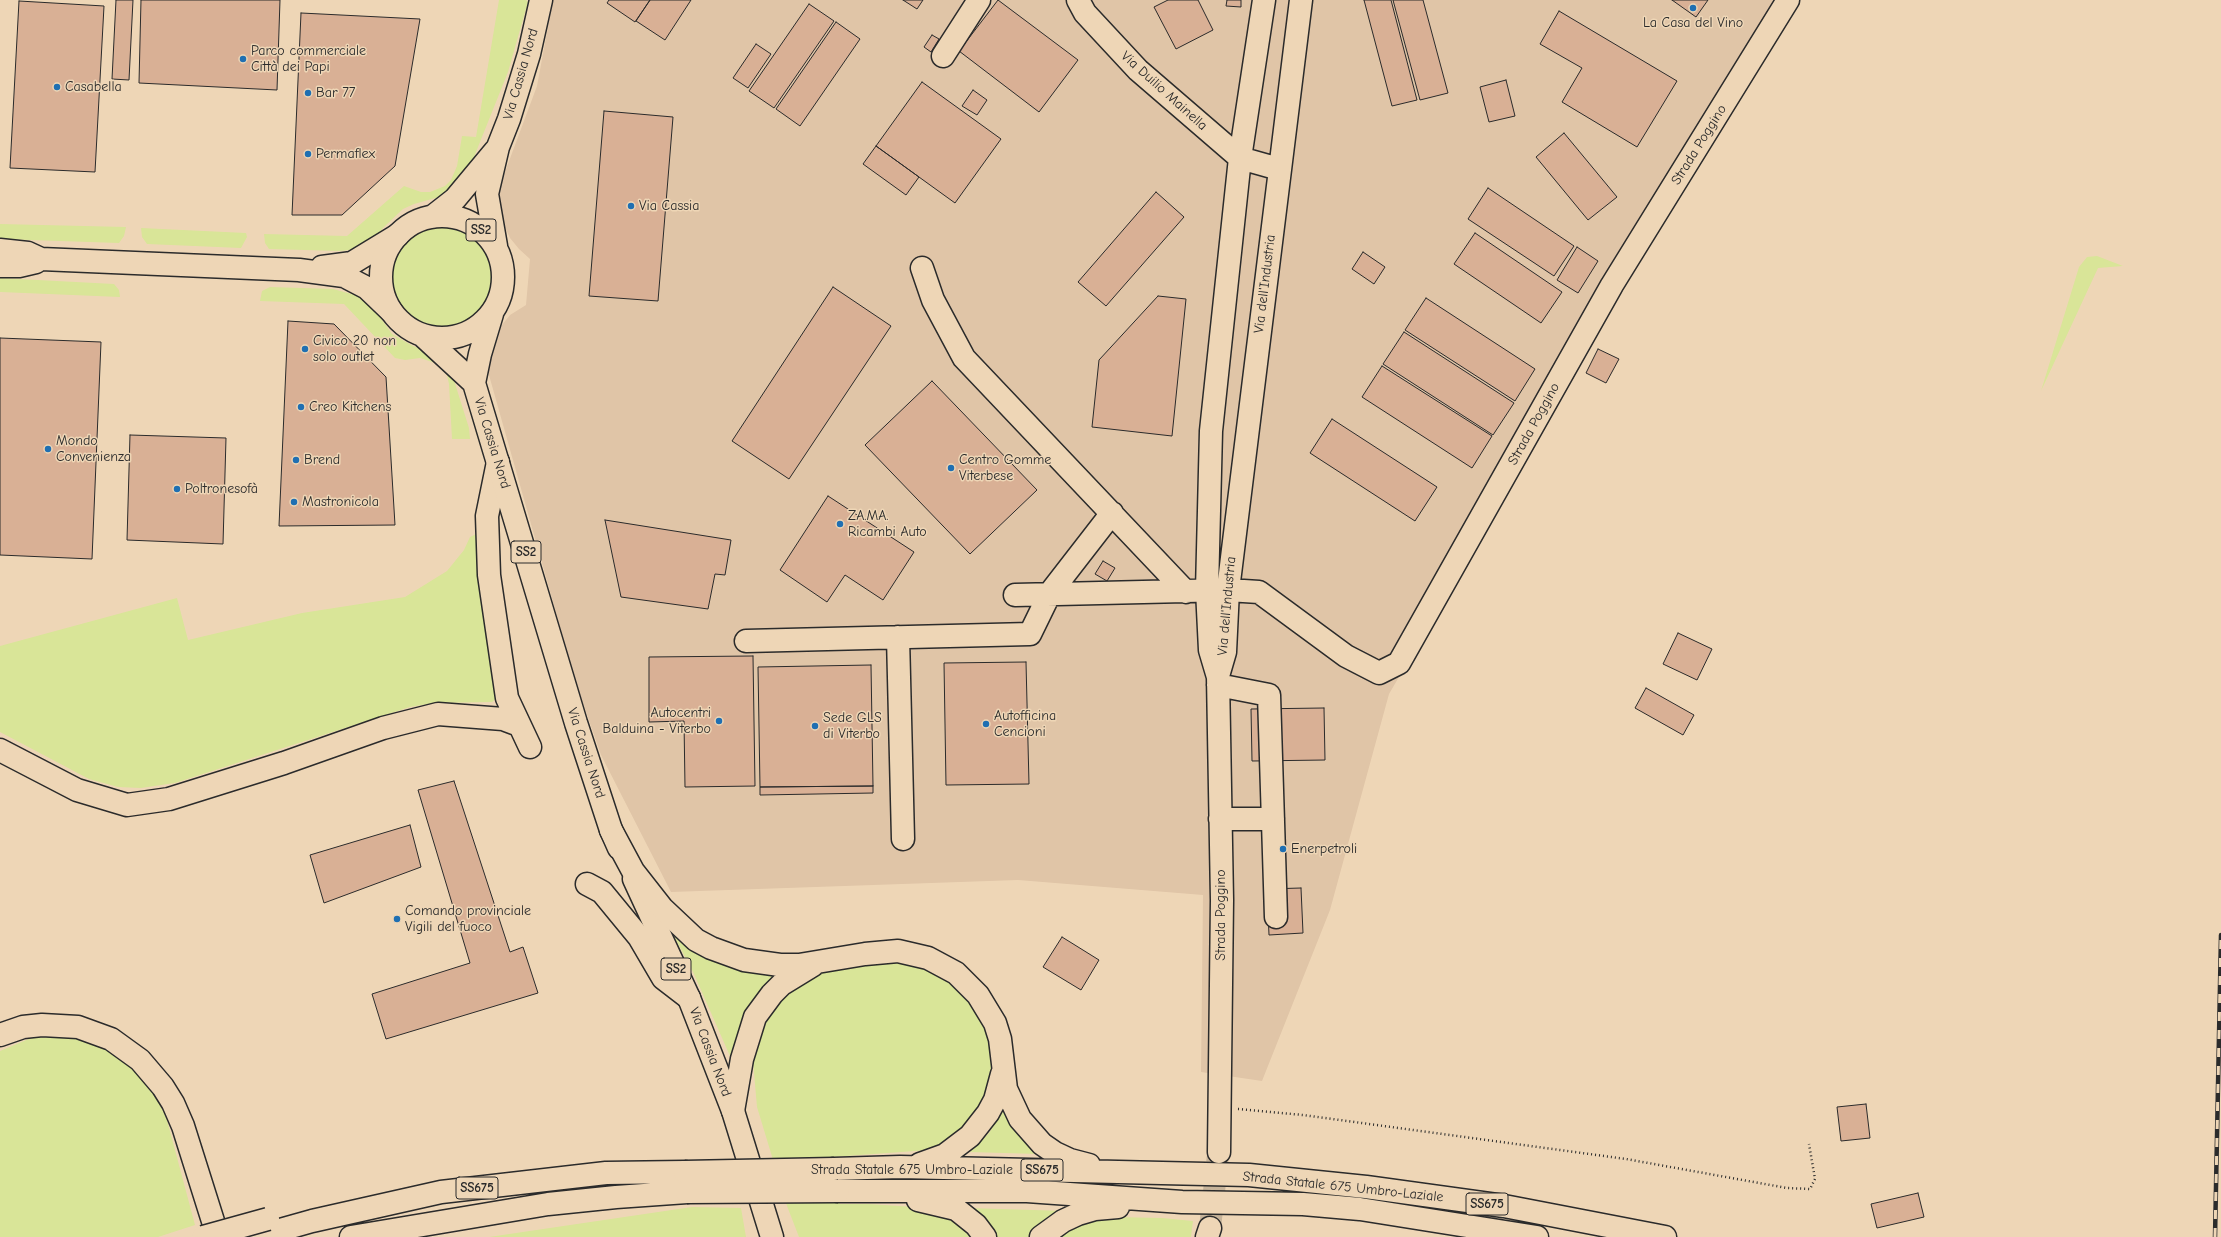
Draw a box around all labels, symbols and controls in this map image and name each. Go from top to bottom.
marker: La Casa del Vino [1688,3,1698,13]
place label: La Casa del Vino [1643,15,1743,31]
street label: Via Cassia Nord [500,26,542,122]
place label: Parco commerciale Città dei Papi [251,43,366,76]
street label: Via Duilio Mainella [1117,48,1211,134]
marker: Parco commerciale Città dei Papi [238,54,248,64]
place label: Casabella [65,79,122,95]
marker: Casabella [52,82,62,92]
place label: Bar 77 [316,85,355,101]
marker: Bar 77 [303,88,313,98]
street label: Strada Poggino [1668,102,1730,188]
place label: Permaflex [316,146,375,162]
marker: Permaflex [303,149,313,159]
place label: Via Cassia [639,198,699,214]
marker: Via Cassia [626,201,636,211]
road number: SS2 [466,219,496,241]
street label: Via dell'Industria [1251,234,1279,334]
place label: Civico 20 non solo outlet [313,333,396,366]
marker: Civico 20 non solo outlet [300,344,310,354]
street label: Strada Poggino [1504,380,1564,468]
street label: Via Cassia Nord [470,395,514,491]
place label: Creo Kitchens [309,399,391,415]
marker: Creo Kitchens [296,402,306,412]
place label: Mondo Convenienza [56,433,131,466]
marker: Mondo Convenienza [43,444,53,454]
place label: Brend [304,452,340,468]
place label: Centro Gomme Viterbese [959,452,1051,484]
marker: Brend [291,455,301,465]
marker: Centro Gomme Viterbese [946,463,956,473]
place label: Poltronesofà [185,481,258,497]
marker: Poltronesofà [172,484,182,494]
place label: Mastronicola [302,494,379,510]
marker: Mastronicola [289,497,299,507]
place label: ZA.MA. Ricambi Auto [848,508,927,540]
marker: ZA.MA. Ricambi Auto [835,519,845,529]
road number: SS2 [511,541,541,563]
street label: Via dell'Industria [1214,556,1240,656]
place label: Autocentri Balduina - Viterbo [603,705,711,738]
street label: Via Cassia Nord [563,706,609,800]
place label: Autofficina Cencioni [994,708,1056,740]
place label: Sede GLS di Viterbo [823,710,882,742]
marker: Autocentri Balduina - Viterbo [714,716,724,726]
marker: Autofficina Cencioni [981,719,991,729]
marker: Sede GLS di Viterbo [810,721,820,731]
place label: Enerpetroli [1291,841,1357,857]
marker: Enerpetroli [1278,844,1288,854]
street label: Strada Poggino [1213,869,1229,961]
place label: Comando provinciale Vigili del fuoco [405,903,531,936]
marker: Comando provinciale Vigili del fuoco [392,914,402,924]
road number: SS2 [661,958,691,980]
street label: Via Cassia Nord [685,1005,735,1099]
road number: SS675 [1021,1159,1063,1181]
street label: Strada Statale 675 Umbro-Laziale [811,1162,1013,1178]
street label: Strada Statale 675 Umbro-Laziale [1242,1168,1444,1206]
road number: SS675 [456,1177,498,1199]
road number: SS675 [1466,1193,1508,1215]

